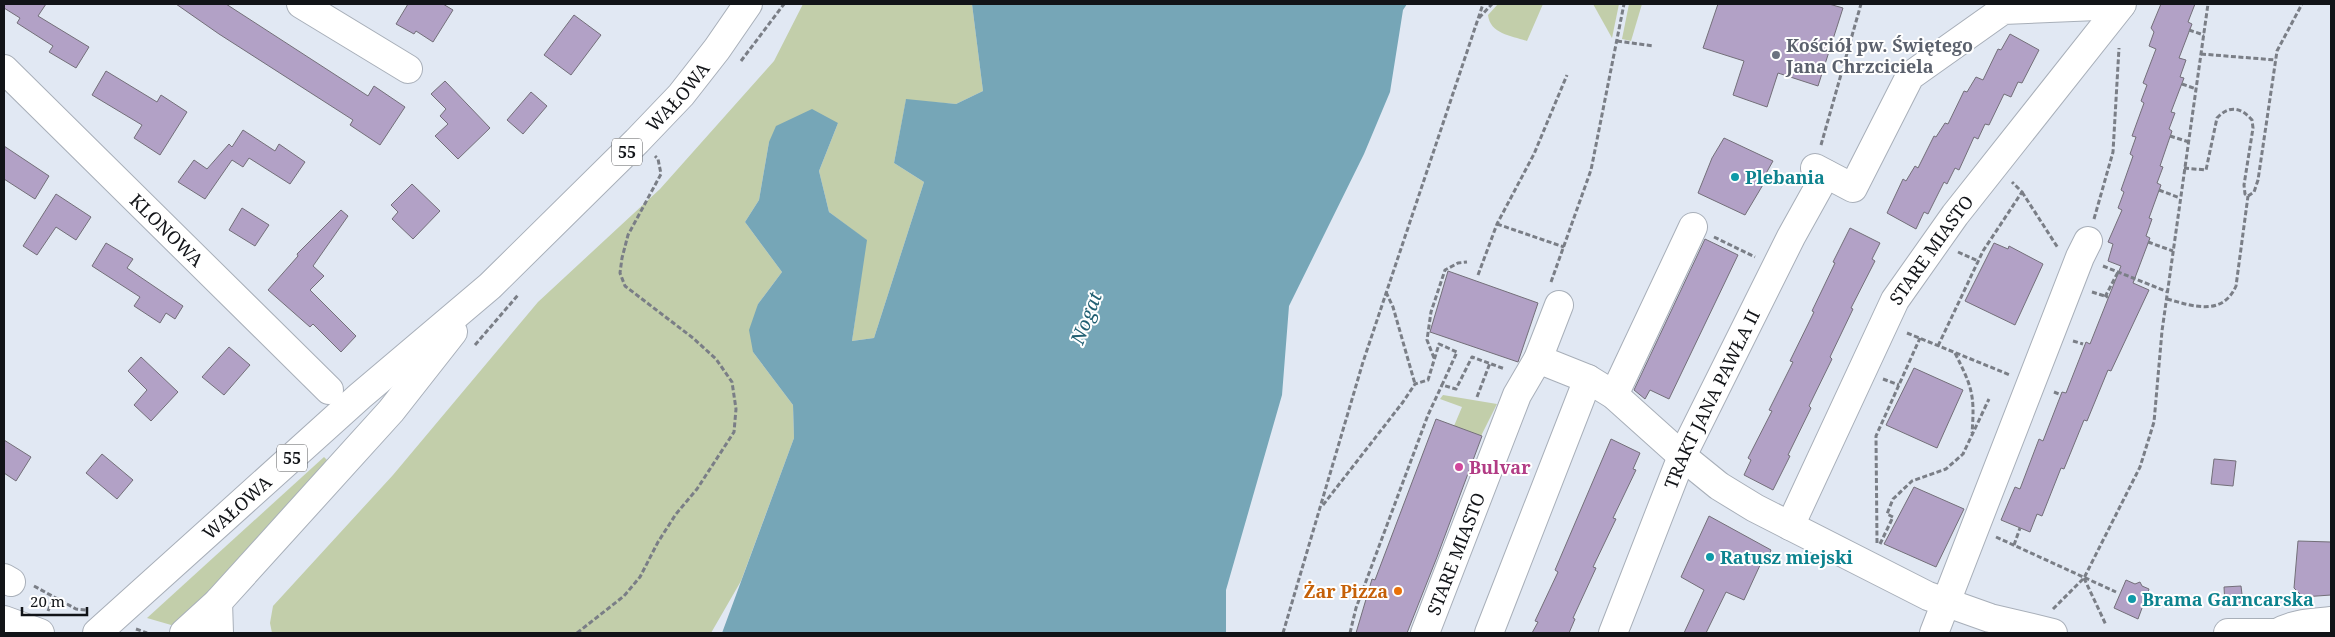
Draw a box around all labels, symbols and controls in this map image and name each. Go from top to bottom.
place label: Kościół pw. Świętego Jana Chrzciciela [1785,33,1973,78]
marker: Kościół pw. Świętego Jana Chrzciciela [1770,49,1782,61]
street label: WAŁOWA [641,57,715,136]
road number: 55 [612,138,642,166]
place label: Plebania [1745,165,1825,189]
marker: Plebania [1729,171,1741,183]
street label: KLONOWA [125,188,209,272]
street label: STARE MIASTO [1883,190,1978,309]
water label: Nogat [1064,287,1108,349]
street label: TRAKT JANA PAWŁA II [1658,305,1765,492]
road number: 55 [277,444,307,472]
place label: Bulvar [1469,455,1531,479]
marker: Bulvar [1453,461,1465,473]
street label: WAŁOWA [197,470,276,544]
street label: STARE MIASTO [1421,489,1490,618]
place label: Ratusz miejski [1720,545,1853,569]
marker: Ratusz miejski [1704,551,1716,563]
place label: Żar Pizza [1303,579,1388,603]
scale bar [22,584,88,616]
marker: Żar Pizza [1392,585,1404,597]
place label: Brama Garncarska [2142,587,2314,611]
text: 20 m [30,591,65,611]
marker: Brama Garncarska [2126,593,2138,605]

